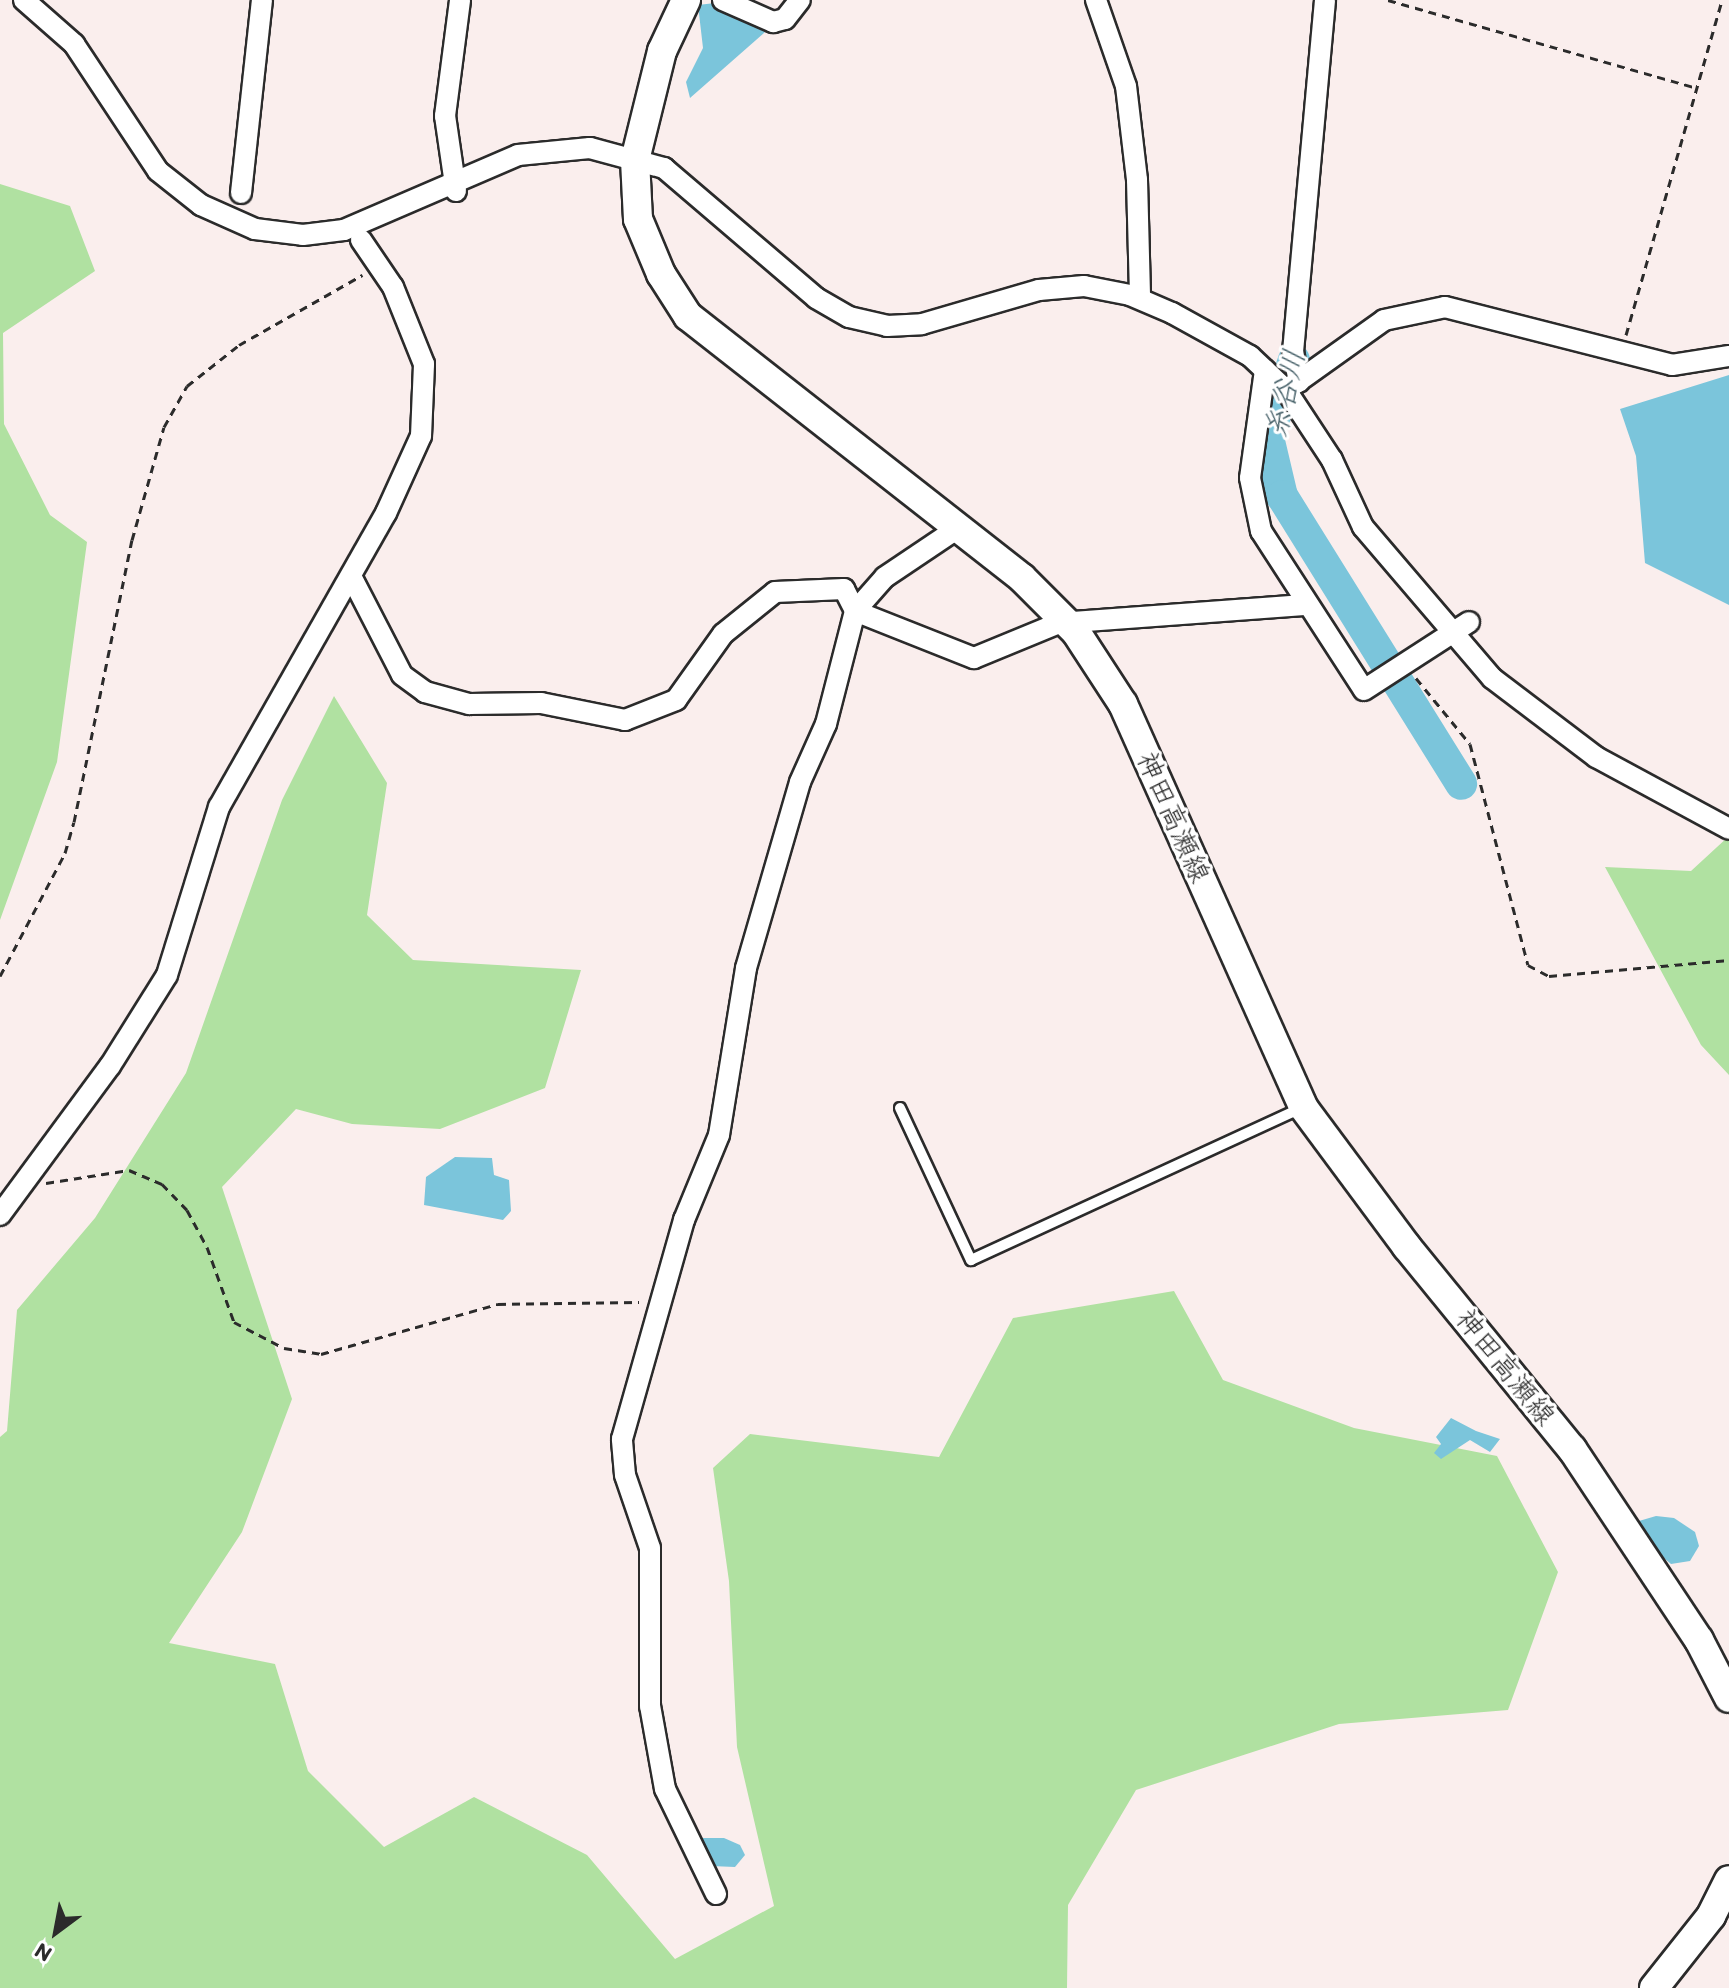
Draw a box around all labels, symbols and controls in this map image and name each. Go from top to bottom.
water label: 糸谷川 [1257,346,1313,442]
street label: 神田高瀬線 [1130,746,1218,888]
street label: 神田高瀬線 [1449,1302,1563,1432]
north arrow [16,1892,96,1972]
text: N [30,1937,56,1968]

